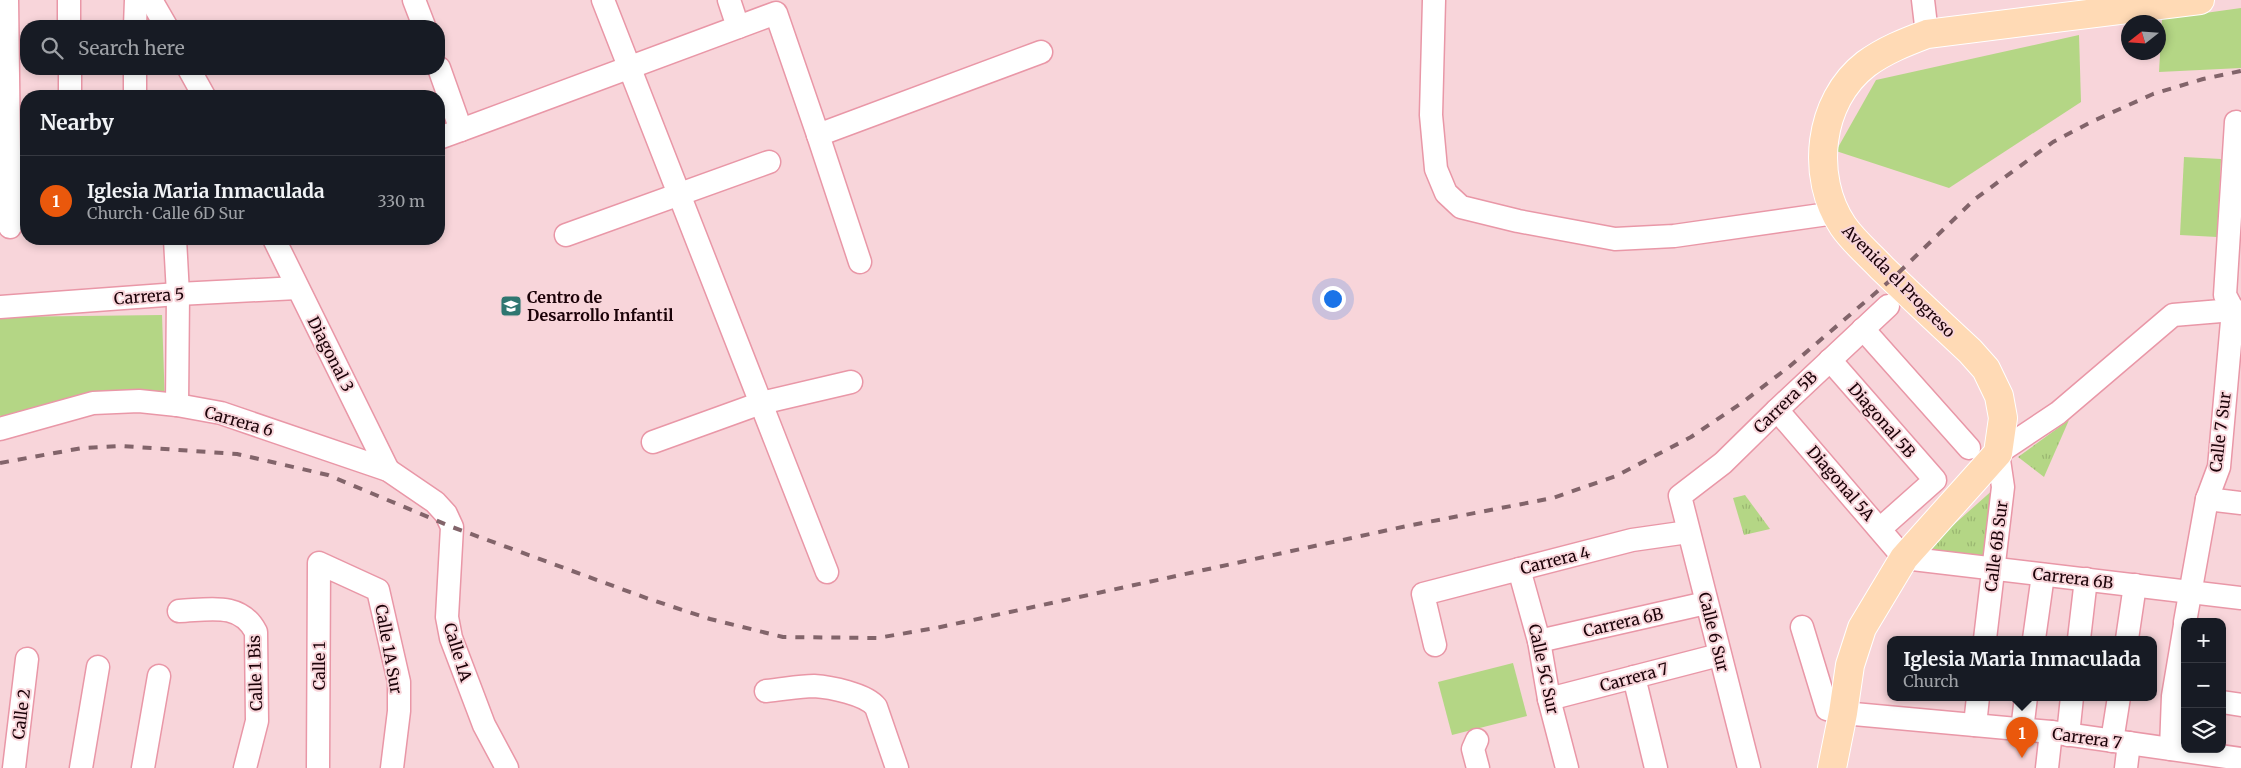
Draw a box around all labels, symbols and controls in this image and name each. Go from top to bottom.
north arrow [2121,15,2166,60]
search box [20,20,445,75]
icon: search [38,34,66,62]
text: Search here [78,36,185,60]
text: Nearby [40,109,114,136]
text: Iglesia Maria Inmaculada [87,179,325,203]
text: 1 [52,191,60,211]
text: 330 m [378,191,425,211]
text: Church · Calle 6D Sur [87,203,245,223]
street label: Avenida el Progreso [1838,220,1960,342]
street label: Carrera 5 [113,284,185,308]
your location [1320,286,1346,312]
place label: Centro de Desarrollo Infantil [527,287,673,325]
school or university icon: Centro de Desarrollo Infantil [499,294,523,318]
street label: Diagonal 3 [304,313,358,395]
street label: Carrera 5B [1749,367,1821,437]
street label: Diagonal 5B [1844,379,1920,462]
street label: Calle 7 Sur [2205,391,2235,473]
street label: Carrera 6 [202,402,276,440]
street label: Diagonal 5A [1803,441,1879,525]
street label: Calle 6B Sur [1980,499,2012,593]
street label: Carrera 4 [1518,542,1592,578]
street label: Carrera 6B [2032,563,2115,593]
street label: Calle 6 Sur [1694,590,1734,674]
street label: Calle 1A Sur [371,603,407,695]
street label: Carrera 6B [1581,603,1665,641]
map controls [2181,618,2226,753]
button: + [2181,618,2226,663]
street label: Calle 1A [440,620,477,684]
street label: Calle 5C Sur [1525,622,1563,716]
street label: Calle 1 Bis [244,635,266,711]
popup [1887,636,2157,701]
street label: Calle 1 [309,642,329,690]
text: Iglesia Maria Inmaculada [1903,647,2141,671]
street label: Carrera 7 [1598,658,1670,696]
button: − [2181,663,2226,708]
text: Church [1903,671,1959,691]
street label: Calle 2 [8,688,34,740]
button: layers [2181,708,2226,753]
pin: 1 [2006,717,2038,758]
street label: Carrera 7 [2051,723,2123,753]

